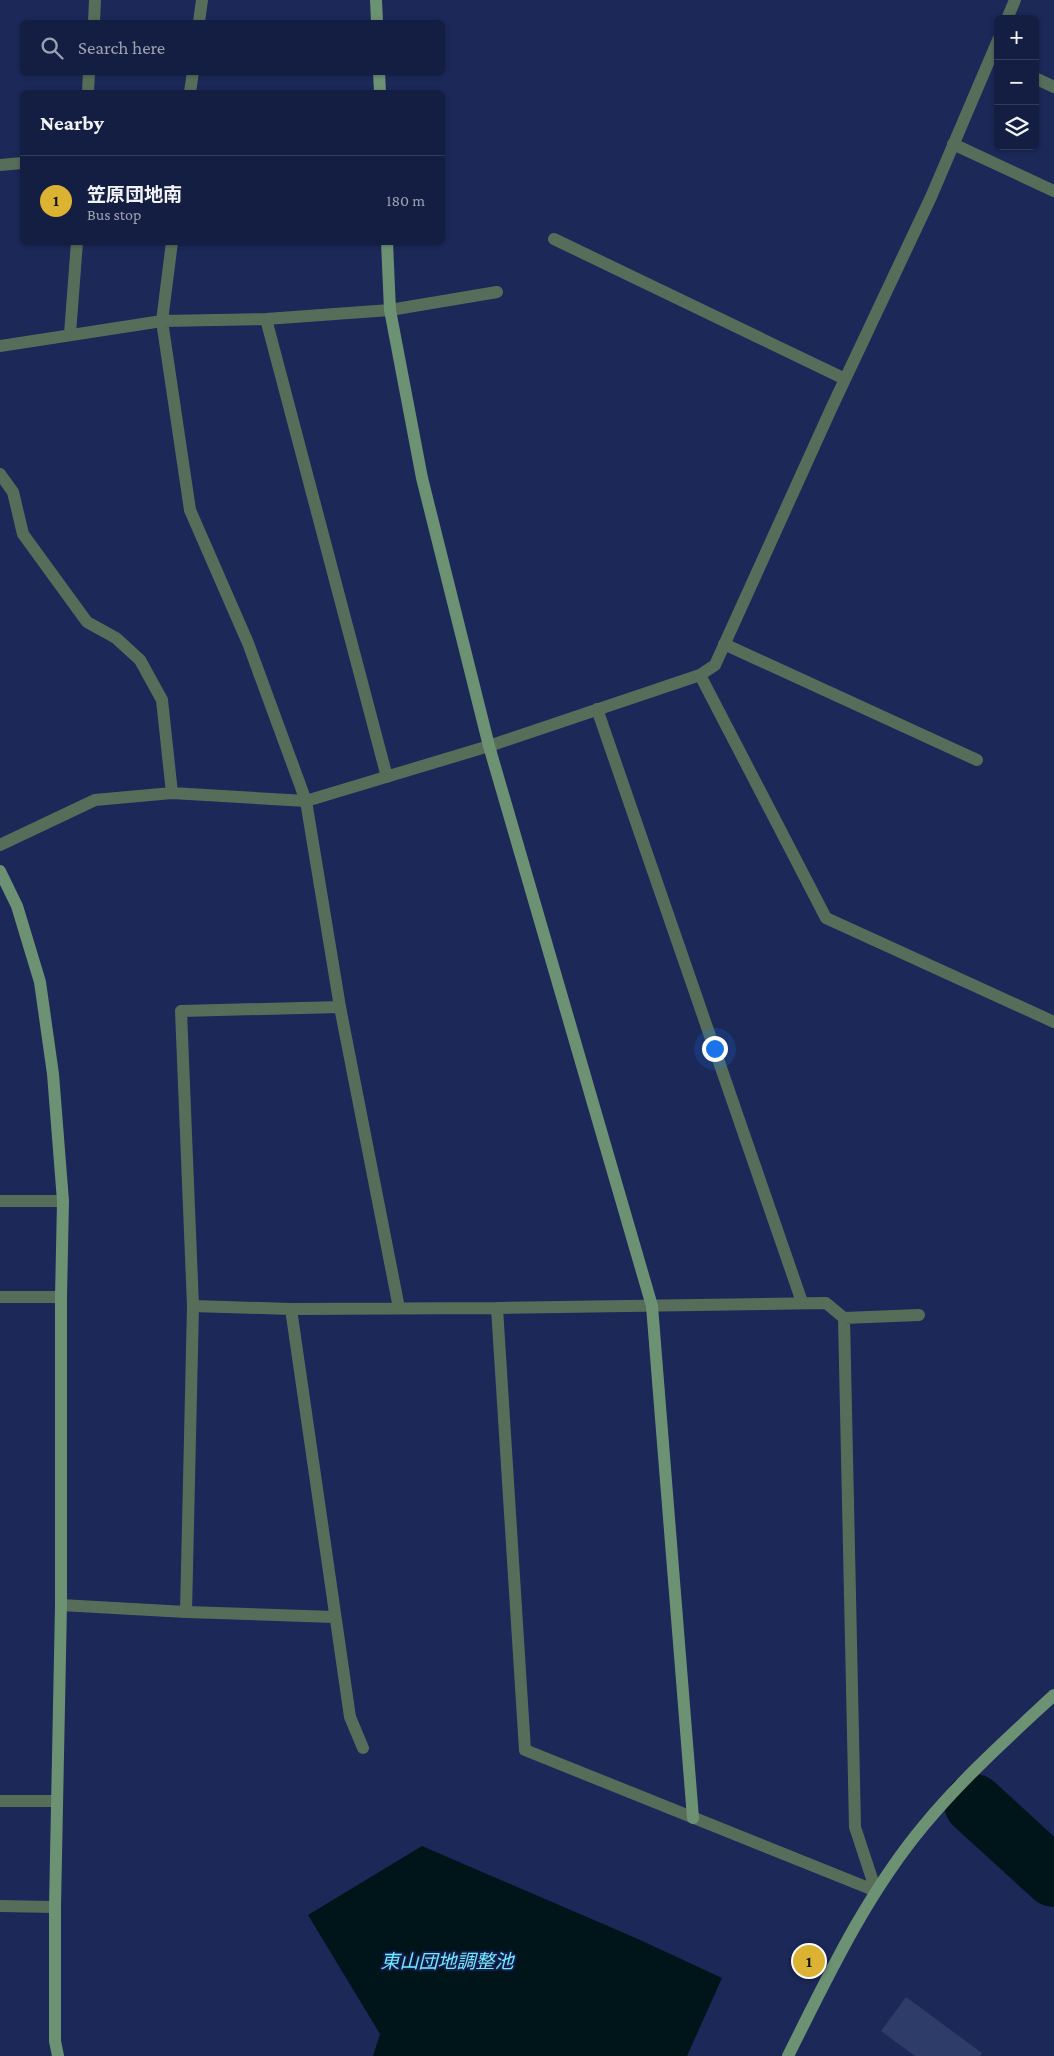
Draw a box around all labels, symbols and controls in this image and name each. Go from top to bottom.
map controls [994,15,1039,150]
button: + [994,15,1039,60]
search box [20,20,445,75]
icon: search [38,34,66,62]
text: Search here [78,37,165,58]
button: − [994,60,1039,105]
button: layers [994,105,1039,150]
text: Nearby [40,111,104,135]
text: 笠原団地南 [87,184,182,205]
text: 1 [53,192,59,209]
text: 180 m [386,192,425,209]
text: Bus stop [87,206,141,223]
your location [702,1036,728,1062]
pin: 1 [793,1942,825,1980]
water label: 東山団地調整池 [380,1951,515,1972]

